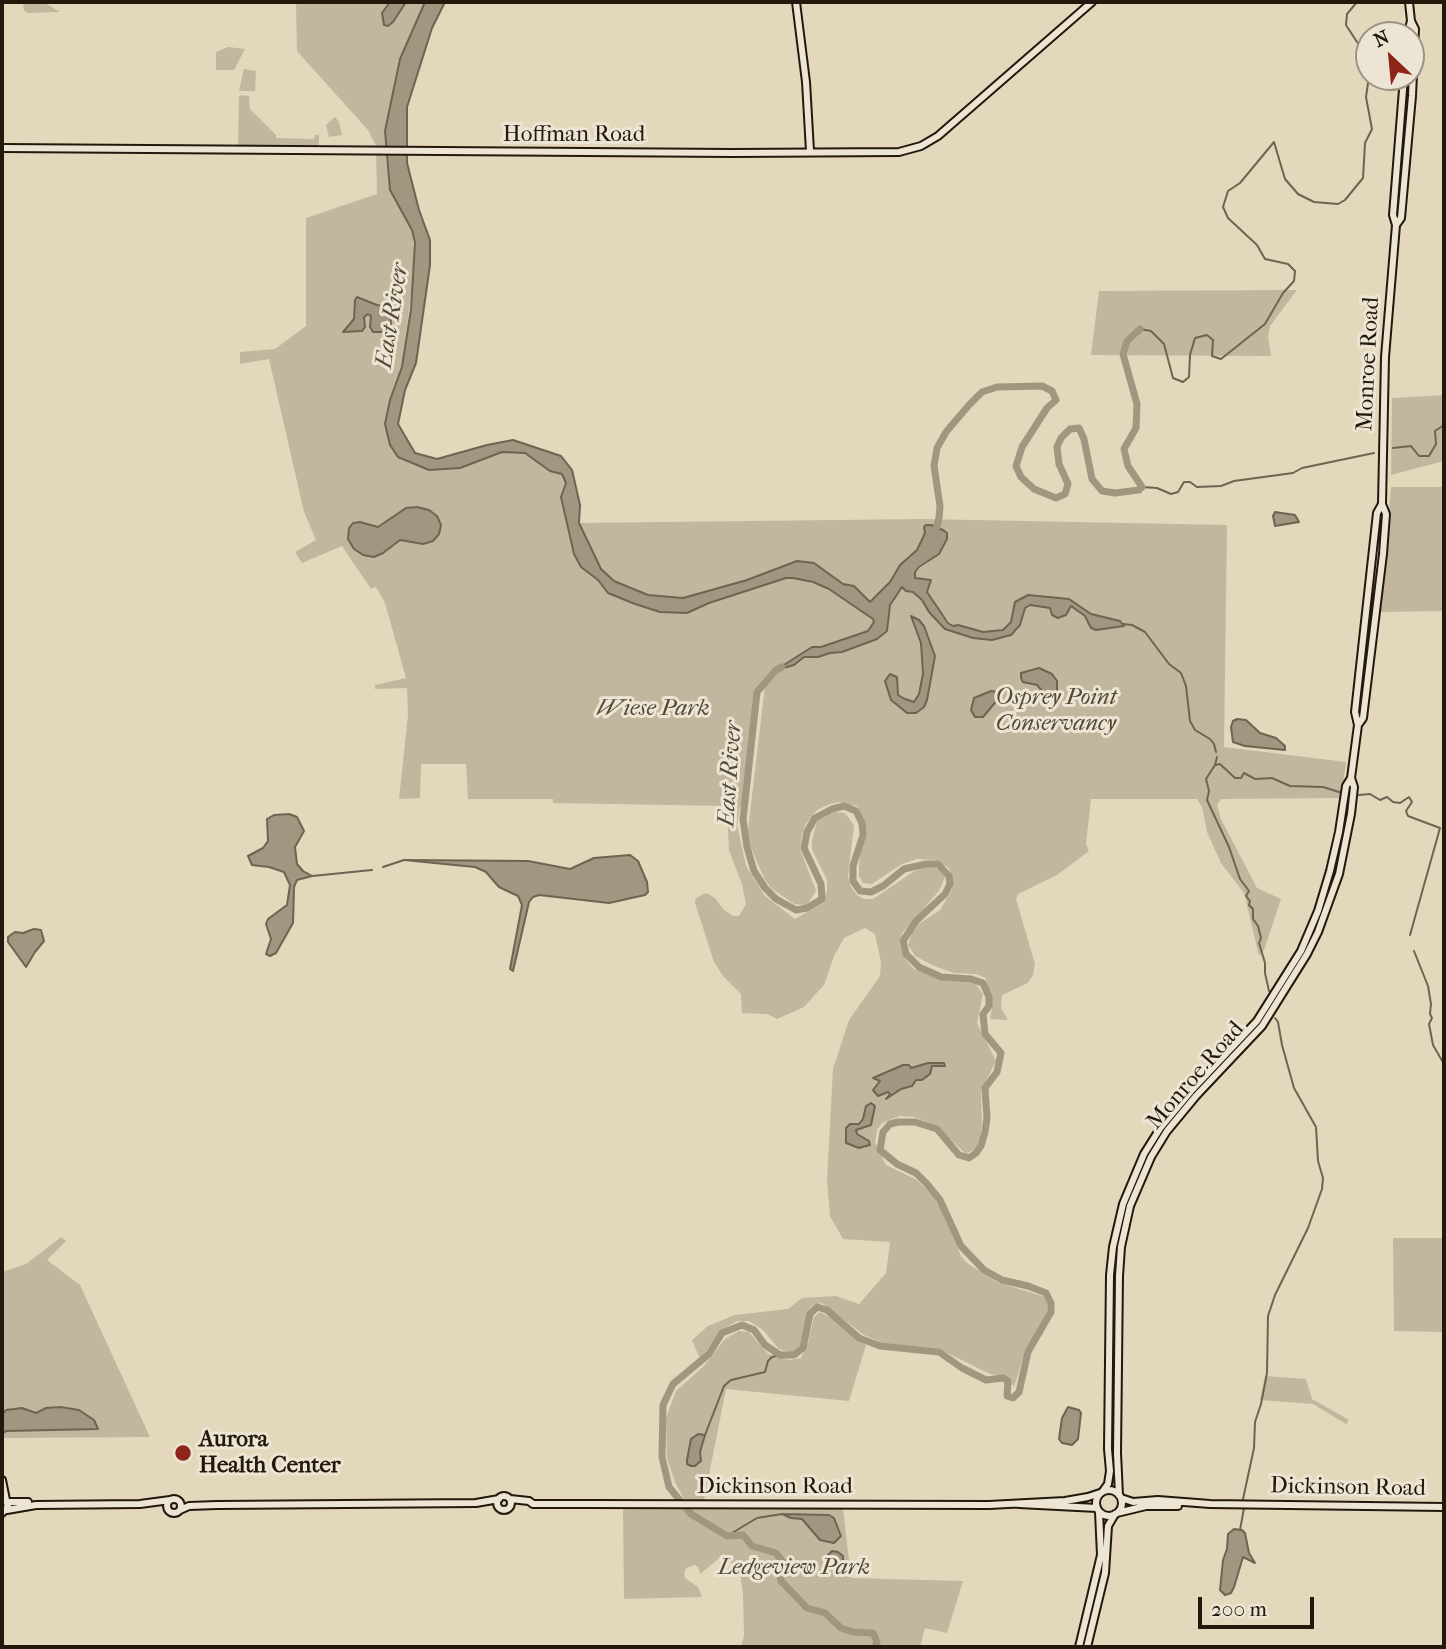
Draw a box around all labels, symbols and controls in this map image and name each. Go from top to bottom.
north arrow [1355,21,1425,91]
text: N [1370,26,1393,52]
street label: Hoffman Road [503,121,645,149]
water label: East River [370,261,416,371]
street label: Monroe Road [1352,296,1386,432]
park label: Osprey Point Conservancy [995,684,1117,738]
park label: Wiese Park [596,695,710,723]
water label: East River [713,720,749,828]
street label: Monroe Road [1141,1016,1251,1136]
place label: Aurora Health Center [199,1426,341,1480]
marker: Aurora Health Center [173,1443,193,1463]
street label: Dickinson Road [697,1473,853,1501]
street label: Dickinson Road [1270,1473,1426,1503]
park label: Ledgeview Park [718,1554,870,1582]
scale bar [1201,1582,1316,1626]
text: 200 m [1211,1597,1267,1621]

